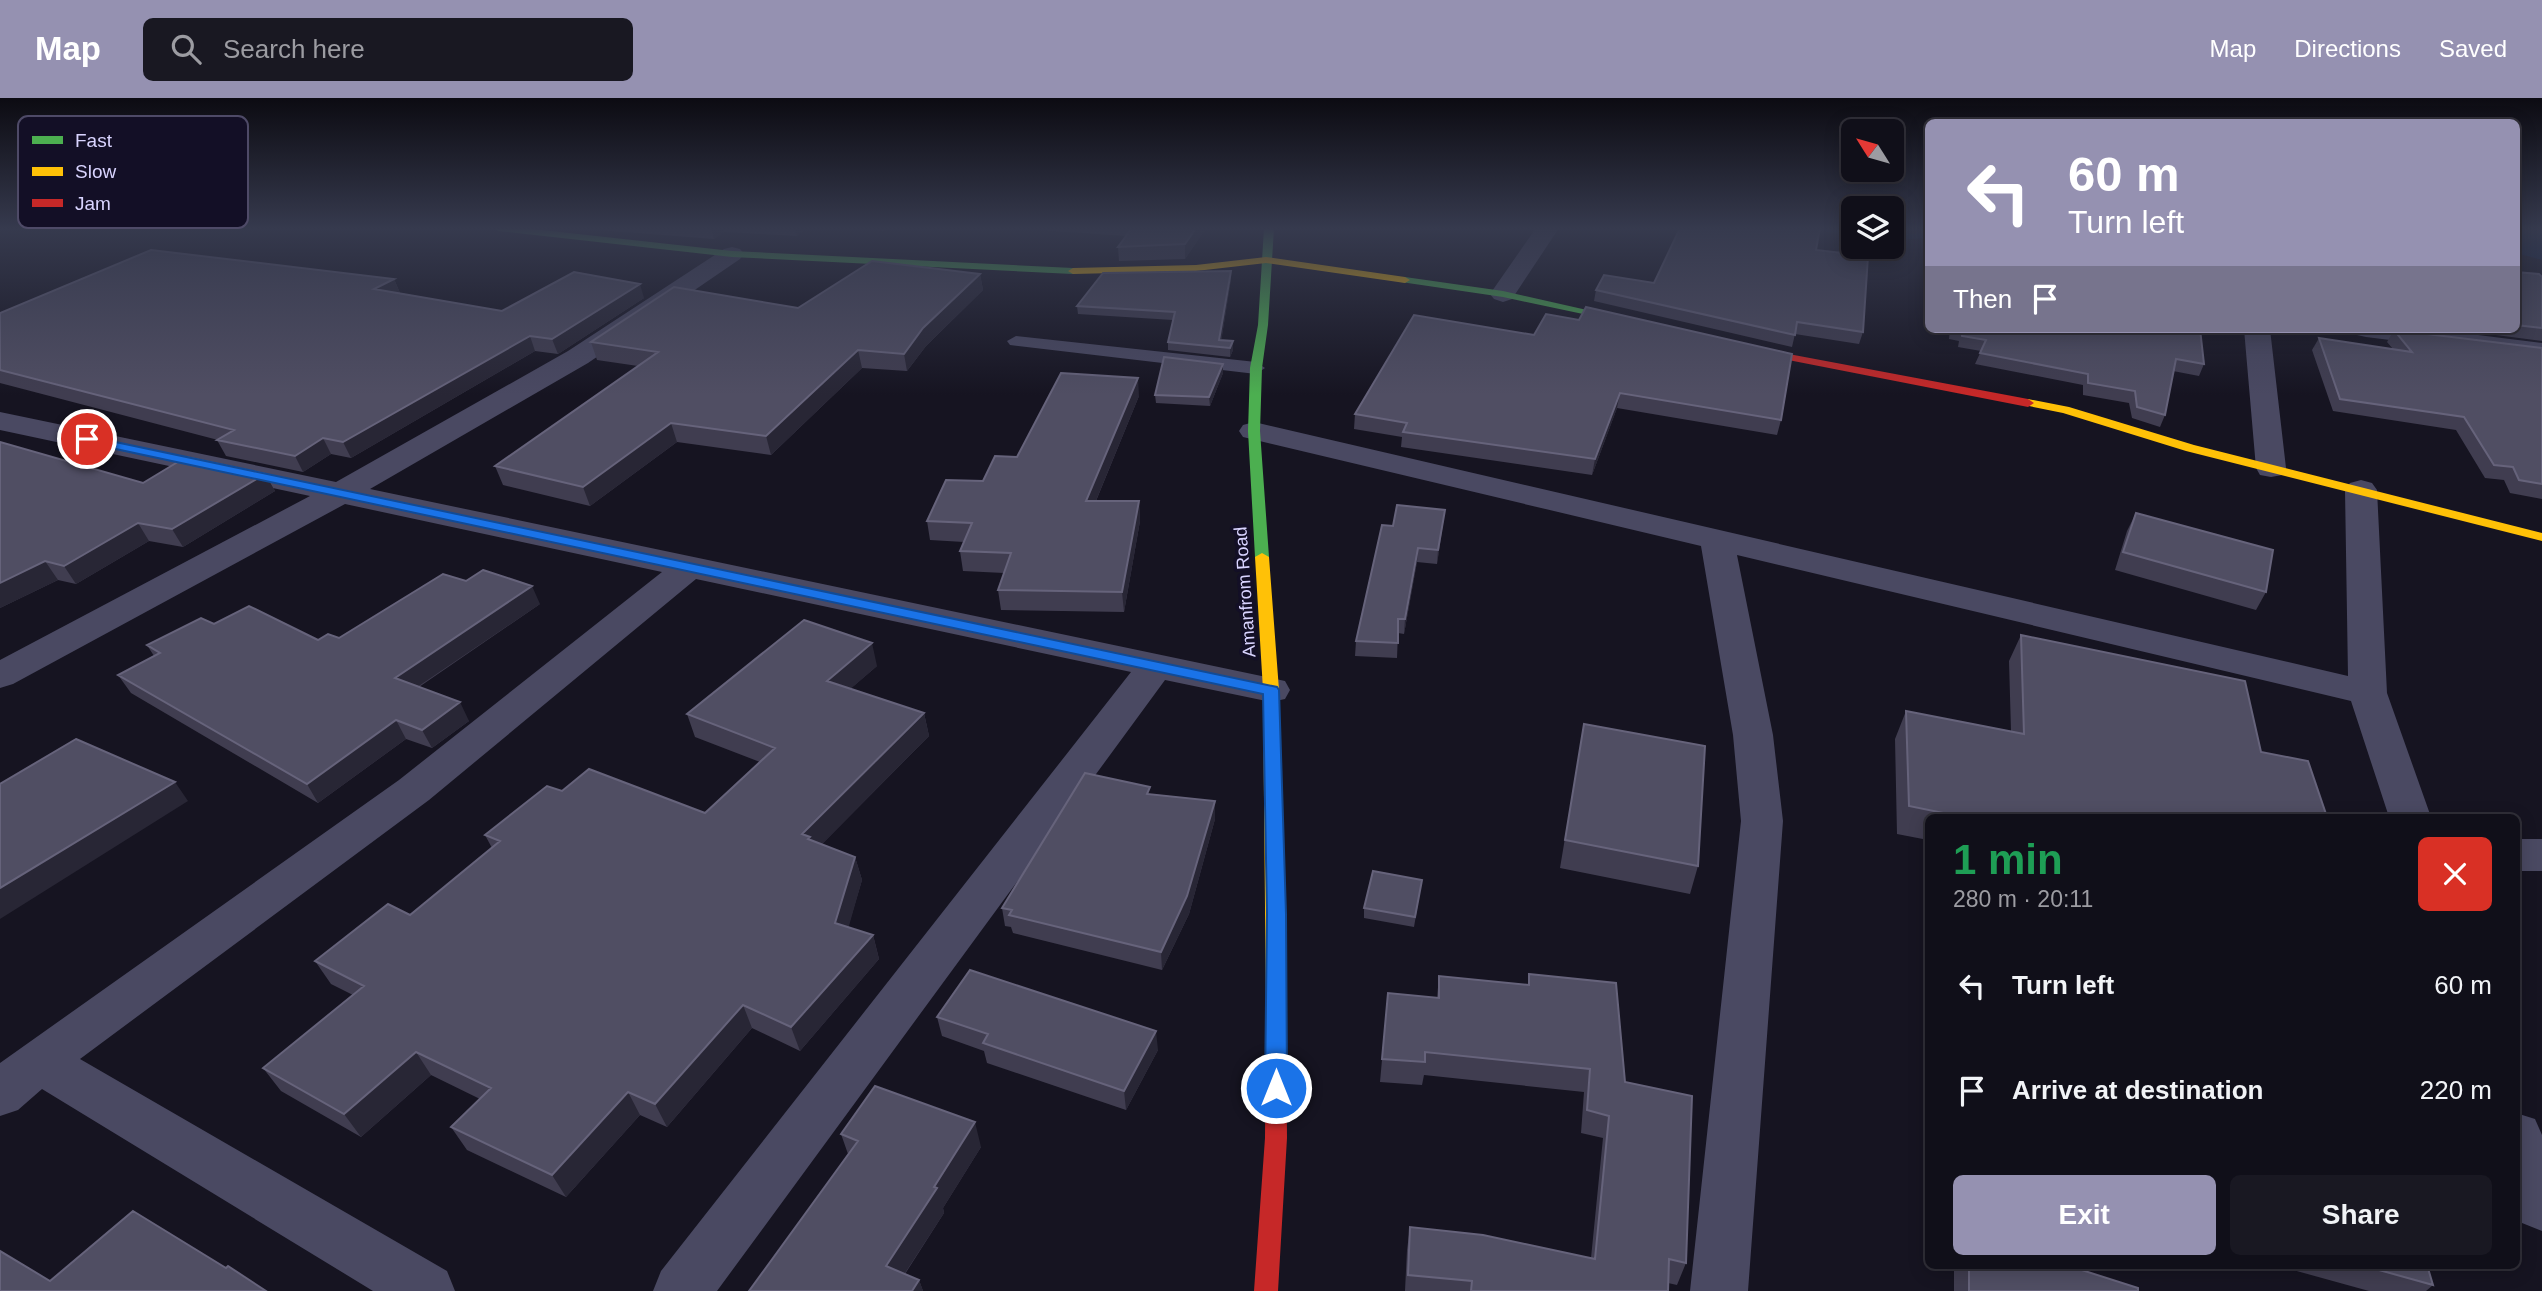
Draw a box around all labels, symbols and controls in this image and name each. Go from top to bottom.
search box [143,18,633,81]
text: Map [35,30,101,67]
icon: search [167,30,205,68]
text: Search here [223,34,365,64]
text: Map [2210,35,2256,62]
text: Directions [2294,35,2401,62]
text: Saved [2439,35,2507,62]
legend [18,116,248,228]
north arrow [1841,119,1904,182]
map controls [1841,119,1904,259]
text: Fast [75,130,113,151]
icon: left [1953,147,2044,238]
text: 60 m [2068,147,2180,201]
text: Slow [75,161,116,182]
text: Jam [75,193,111,214]
button: layers [1841,196,1904,259]
text: Turn left [2068,204,2184,240]
icon: arrive [2026,280,2064,318]
text: Then [1953,284,2012,314]
pin [57,409,117,469]
icon: arrive [68,420,106,458]
street label: Amanfrom Road [1230,526,1260,658]
text: 1 min [1953,836,2063,883]
button: close [2418,837,2492,911]
text: 280 m · 20:11 [1953,886,2093,912]
icon: left [1953,967,1991,1005]
text: Turn left [2012,970,2114,1000]
text: 60 m [2434,970,2492,1000]
position arrow [1239,1051,1313,1125]
icon: arrive [1953,1072,1991,1110]
text: Arrive at destination [2012,1075,2263,1105]
text: 220 m [2420,1075,2492,1105]
button: Exit [1953,1175,2216,1255]
button: Share [2230,1175,2492,1255]

